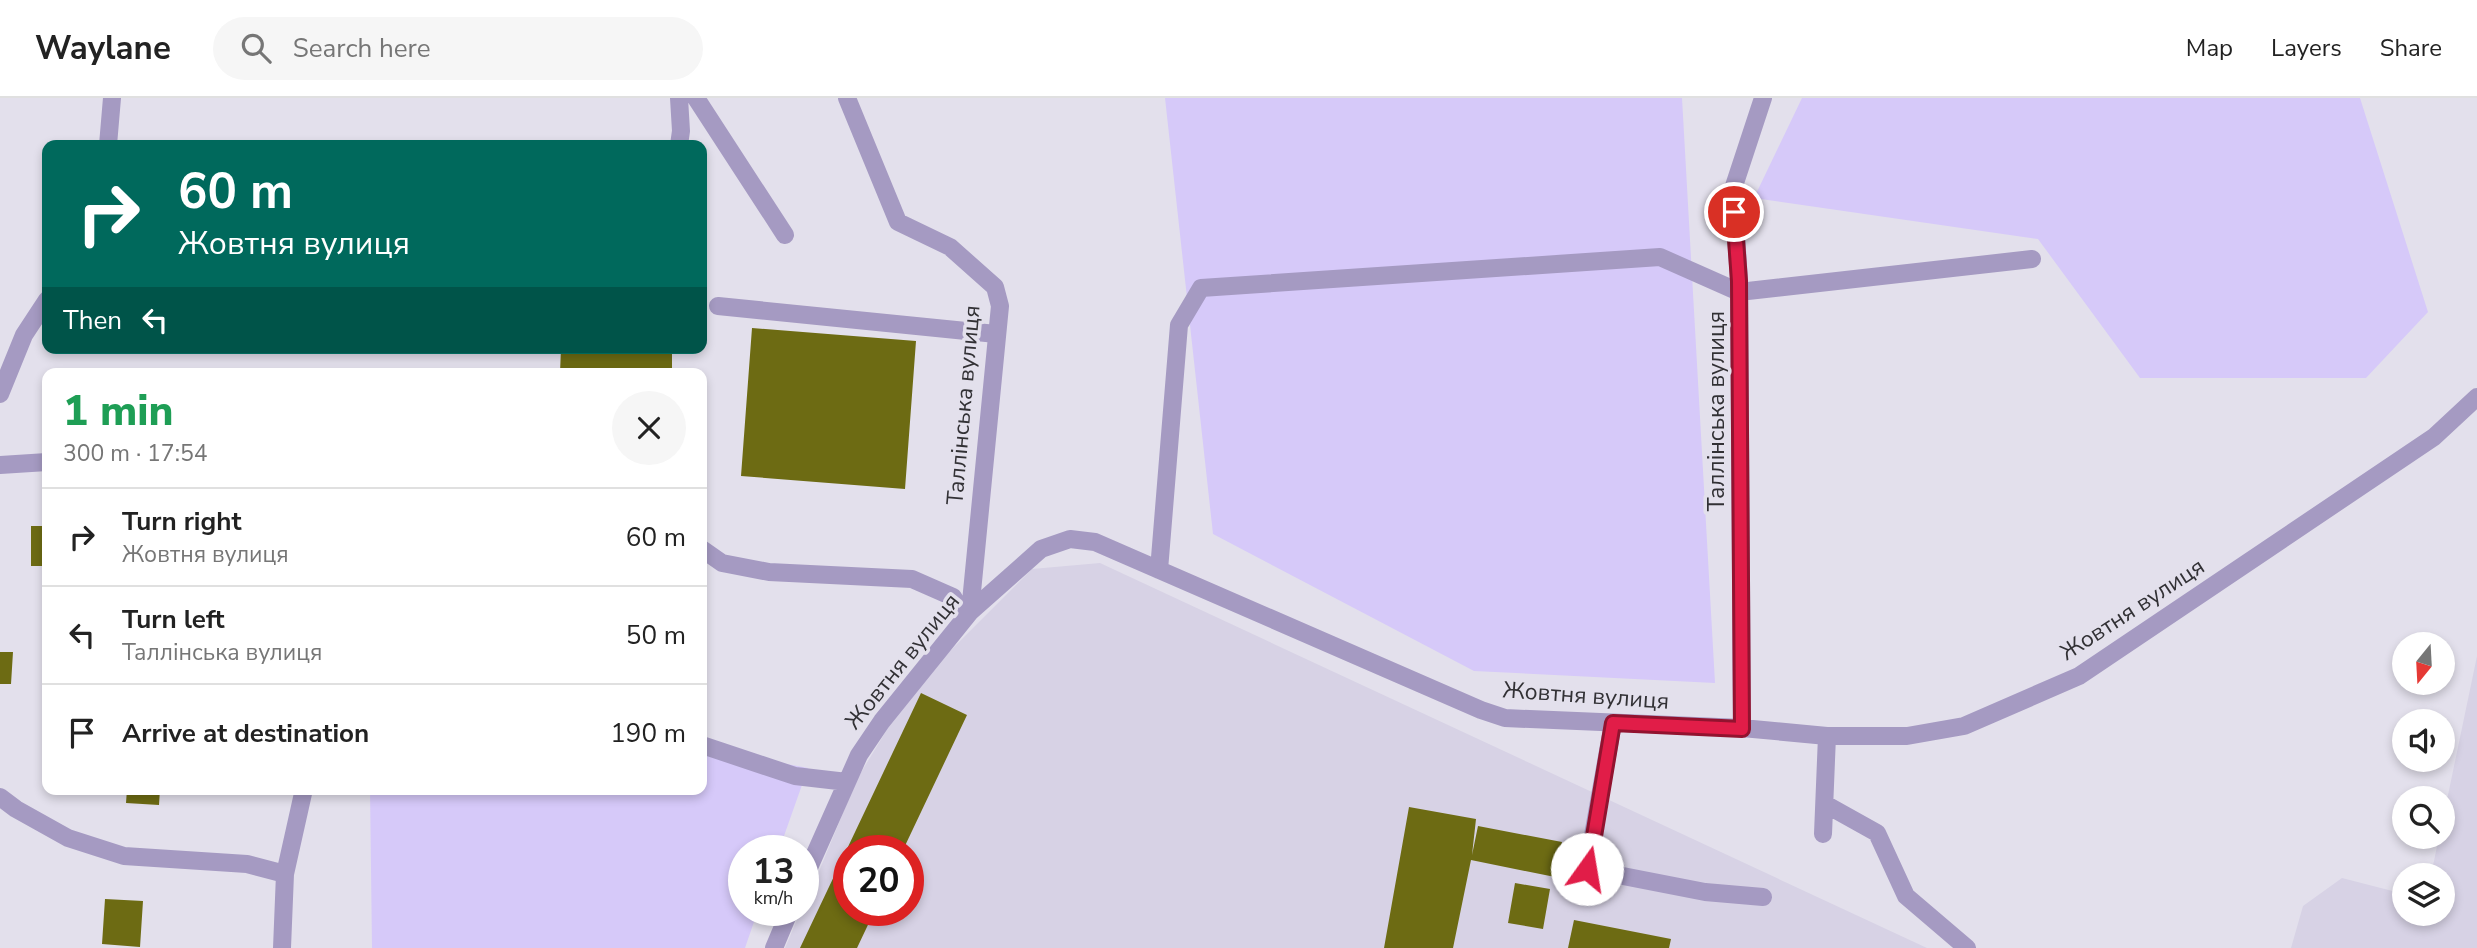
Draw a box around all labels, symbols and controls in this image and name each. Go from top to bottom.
search box [213,17,703,80]
text: Waylane [35,26,171,71]
icon: search [237,29,275,67]
text: Search here [293,31,431,66]
text: Map [2186,32,2233,64]
text: Layers [2271,32,2342,64]
text: Share [2380,32,2442,64]
text: 60 m [178,158,293,225]
icon: right [63,168,154,259]
pin [1704,182,1764,242]
icon: arrive [1715,193,1753,231]
text: Жовтня вулиця [178,222,410,265]
icon: left [136,301,174,339]
text: Then [63,303,122,338]
street label: Таллінська вулиця [939,304,988,506]
street label: Таллінська вулиця [1701,311,1732,511]
text: 1 min [63,383,173,440]
button: close [612,391,686,465]
text: 300 m · 17:54 [63,438,208,469]
text: Turn right [122,504,241,539]
icon: right [63,518,101,556]
text: 60 m [626,520,686,555]
text: Жовтня вулиця [122,539,289,570]
street label: Жовтня вулиця [2054,551,2211,668]
street label: Жовтня вулиця [838,587,967,736]
text: Turn left [122,602,225,637]
icon: left [63,616,101,654]
text: 50 m [626,618,686,653]
north arrow [2392,632,2455,695]
map controls [2392,632,2455,926]
text: Таллінська вулиця [122,637,322,668]
street label: Жовтня вулиця [1502,674,1670,717]
button: sound [2392,709,2455,772]
icon: arrive [63,714,101,752]
text: Arrive at destination [122,716,369,751]
text: 190 m [610,716,686,751]
button: search [2392,786,2455,849]
position arrow [1550,832,1624,906]
speed limit sign: 20 [833,835,924,926]
text: 13 [752,848,795,895]
button: layers [2392,863,2455,926]
text: km/h [754,886,793,910]

